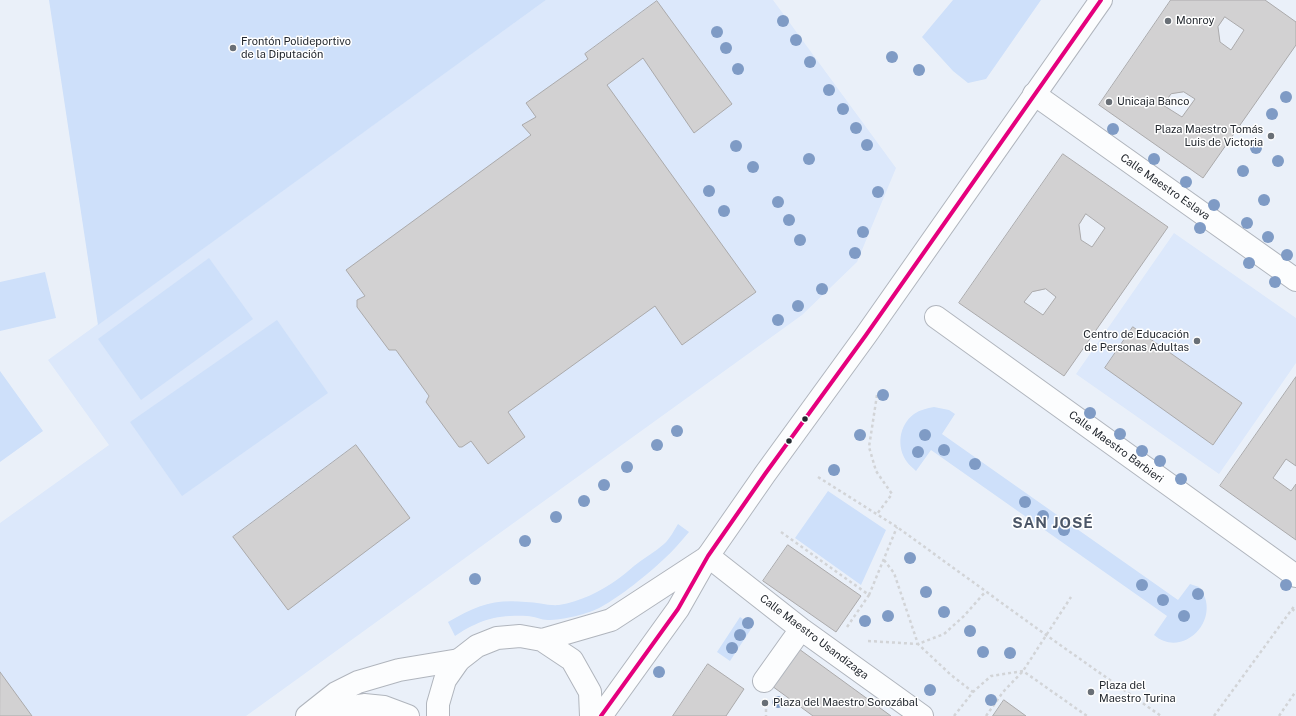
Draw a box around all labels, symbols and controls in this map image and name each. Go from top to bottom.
place label: Monroy [1176,14,1214,28]
marker: Monroy [1163,16,1173,26]
place label: Frontón Polideportivo de la Diputación [241,35,351,61]
marker: Frontón Polideportivo de la Diputación [228,43,238,53]
place label: Unicaja Banco [1117,95,1189,109]
marker: Unicaja Banco [1104,97,1114,107]
place label: Plaza Maestro Tomás Luis de Victoria [1155,123,1263,149]
marker: Plaza Maestro Tomás Luis de Victoria [1266,131,1276,141]
street label: Calle Maestro Eslava [1118,151,1212,223]
place label: Centro de Educación de Personas Adultas [1083,328,1189,354]
marker: Centro de Educación de Personas Adultas [1192,336,1202,346]
street label: Calle Maestro Barbieri [1066,408,1166,486]
unlabelled marker [800,414,810,424]
unlabelled marker [784,436,794,446]
district label: SAN JOSÉ [1012,514,1094,532]
street label: Calle Maestro Usandizaga [757,592,871,682]
place label: Plaza del Maestro Turina [1099,679,1176,705]
marker: Plaza del Maestro Turina [1086,687,1096,697]
place label: Plaza del Maestro Sorozábal [773,696,918,710]
marker: Plaza del Maestro Sorozábal [760,698,770,708]

